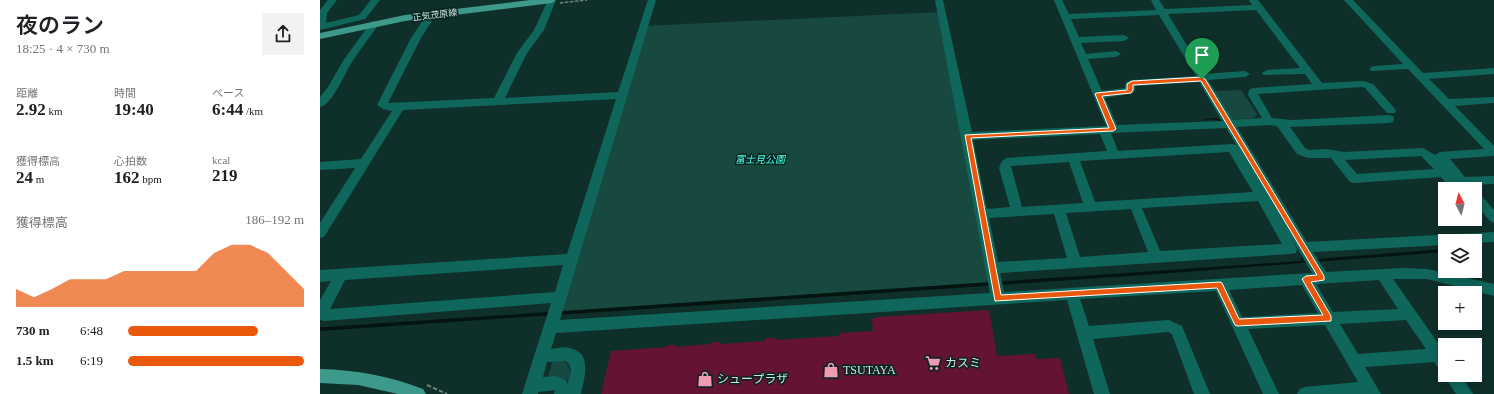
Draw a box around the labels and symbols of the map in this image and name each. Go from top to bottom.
street label: 正気茂原線 [412,7,459,23]
pin [1185,38,1219,79]
park label: 富士見公園 [735,154,787,165]
north arrow [1438,182,1482,226]
supermarket icon: カスミ [924,354,942,372]
place label: カスミ [945,356,981,370]
shop icon: TSUTAYA [822,361,840,379]
place label: TSUTAYA [843,363,896,377]
shop icon: シュープラザ [696,370,714,388]
place label: シュープラザ [717,372,788,386]

